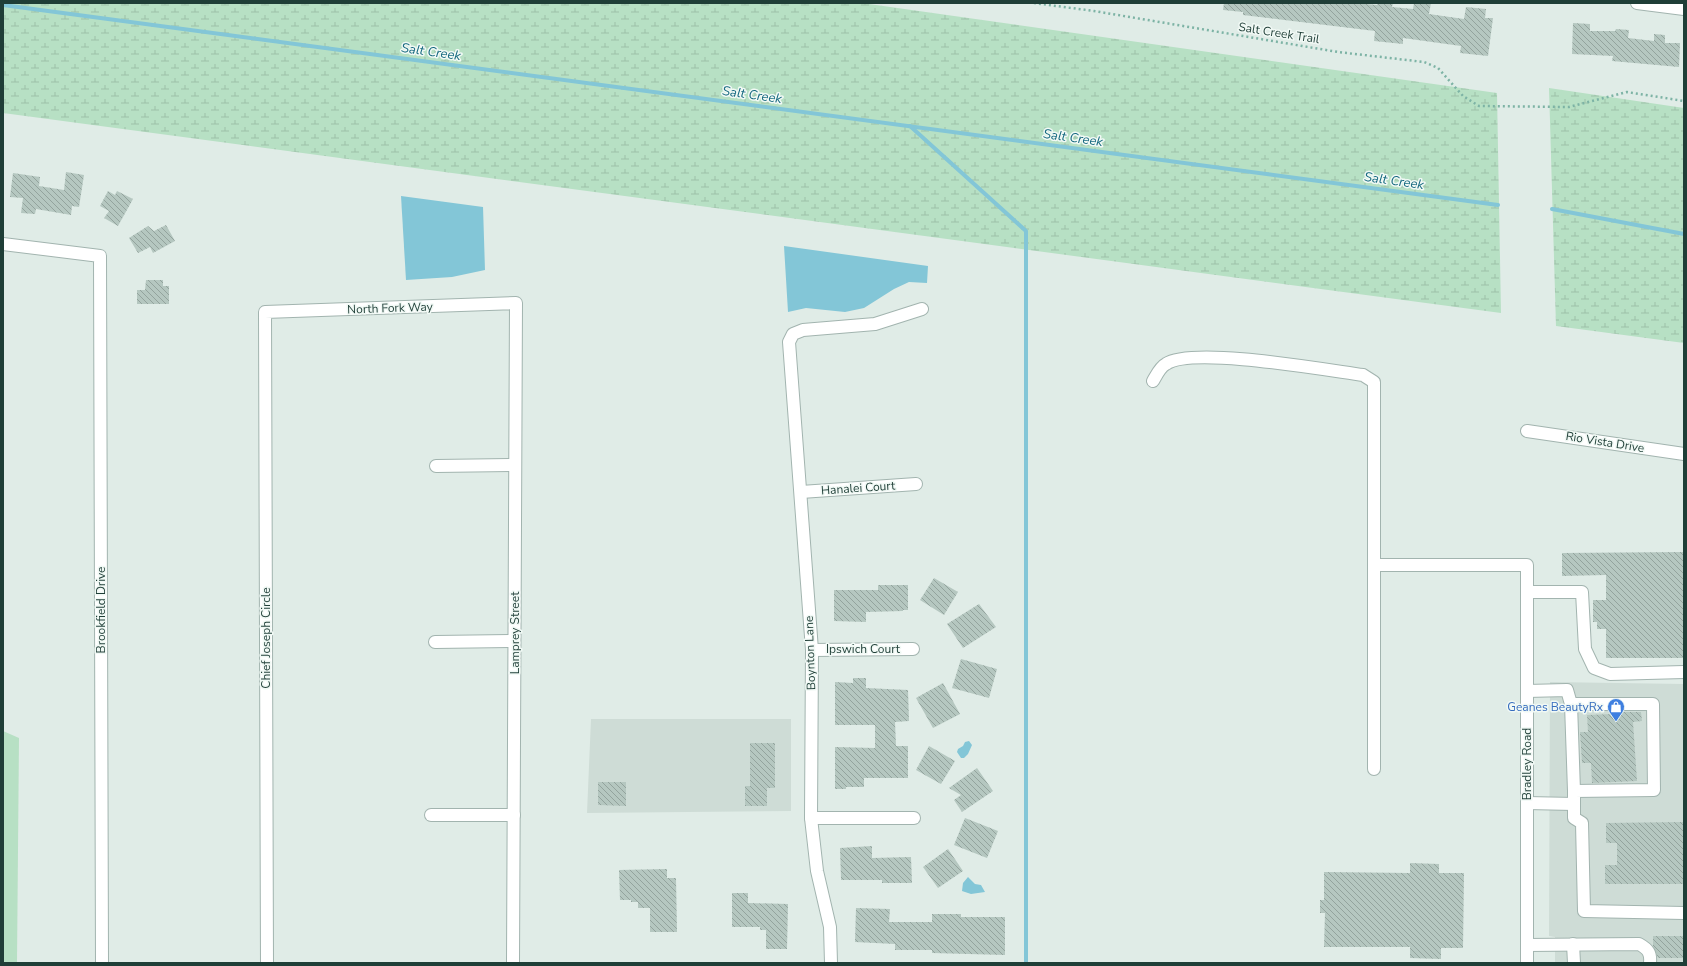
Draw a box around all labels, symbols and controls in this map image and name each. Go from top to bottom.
street label: Salt Creek Trail [1237,19,1321,47]
water label: Salt Creek [400,39,463,65]
water label: Salt Creek [721,82,784,108]
water label: Salt Creek [1042,125,1105,151]
water label: Salt Creek [1363,168,1426,194]
street label: North Fork Way [347,298,434,317]
street label: Rio Vista Drive [1565,428,1645,456]
street label: Hanalei Court [820,477,896,499]
street label: Brookfield Drive [93,567,109,653]
street label: Chief Joseph Circle [258,587,274,689]
street label: Lamprey Street [507,591,523,674]
street label: Boynton Lane [801,616,819,690]
street label: Ipswich Court [826,641,901,657]
shop icon: Geanes BeautyRx [1606,697,1626,722]
place label: Geanes BeautyRx [1507,699,1604,715]
street label: Bradley Road [1519,728,1535,800]

